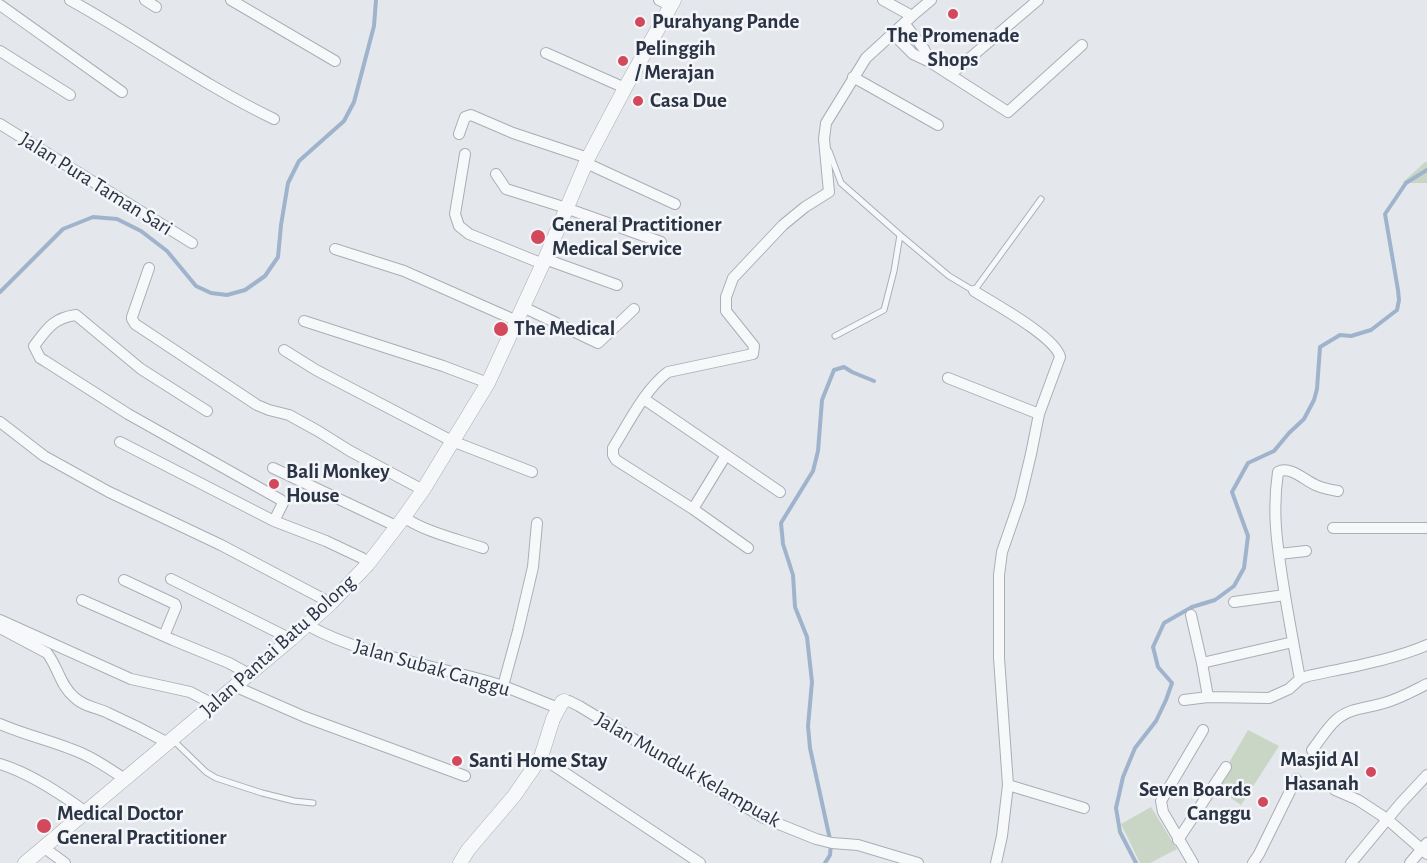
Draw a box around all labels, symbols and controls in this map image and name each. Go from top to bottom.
marker: The Promenade Shops [946,7,960,21]
place label: Purahyang Pande [652,9,799,35]
marker: Purahyang Pande [633,15,647,29]
place label: The Promenade Shops [887,23,1019,73]
place label: Pelinggih / Merajan [635,36,716,86]
marker: Pelinggih / Merajan [616,54,630,68]
place label: Casa Due [650,88,727,114]
marker: Casa Due [631,94,645,108]
street label: Jalan Pura Taman Sari [15,127,177,241]
place label: General Practitioner Medical Service [552,212,722,262]
marker: General Practitioner Medical Service [529,228,547,246]
place label: The Medical [514,316,615,342]
marker: The Medical [492,320,510,338]
place label: Bali Monkey House [286,459,390,509]
marker: Bali Monkey House [267,477,281,491]
street label: Jalan Pantai Batu Bolong [195,570,361,722]
street label: Jalan Subak Canggu [351,634,513,702]
street label: Jalan Munduk Kelampuak [591,707,785,833]
place label: Masjid Al Hasanah [1280,747,1359,797]
place label: Santi Home Stay [469,748,607,774]
marker: Santi Home Stay [450,754,464,768]
marker: Masjid Al Hasanah [1364,765,1378,779]
place label: Seven Boards Canggu [1139,777,1251,827]
marker: Seven Boards Canggu [1256,795,1270,809]
place label: Medical Doctor General Practitioner [57,801,227,851]
marker: Medical Doctor General Practitioner [35,817,53,835]

